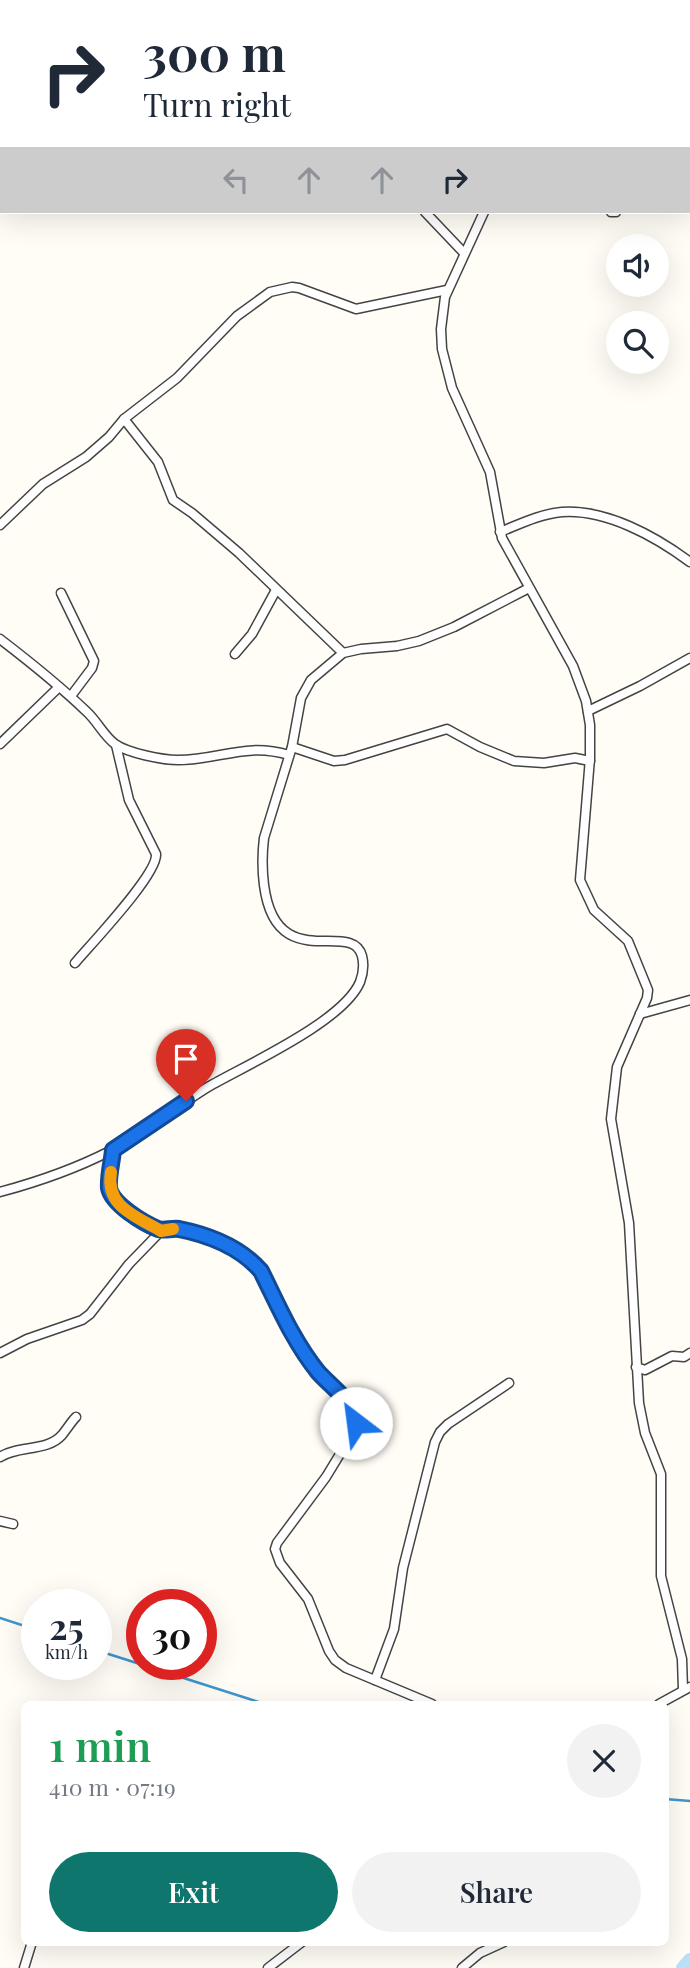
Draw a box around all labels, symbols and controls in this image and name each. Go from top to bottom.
text: 300 m [143,19,286,84]
icon: right [28,28,119,119]
text: Turn right [143,82,291,125]
icon: left [217,161,255,199]
icon: ahead [290,161,328,199]
icon: ahead [363,161,401,199]
icon: right [436,161,474,199]
map controls [606,234,669,374]
button: sound [606,234,669,297]
button: search [606,311,669,374]
pin [156,1029,216,1101]
icon: arrive [167,1040,205,1078]
position arrow [319,1386,393,1460]
speed limit sign: 30 [126,1589,217,1680]
text: 25 [49,1602,84,1649]
text: km/h [45,1640,88,1664]
text: 1 min [49,1717,151,1773]
button: close [567,1724,641,1798]
text: 410 m · 07:19 [49,1771,176,1802]
button: Exit [49,1852,338,1932]
button: Share [352,1852,641,1932]

